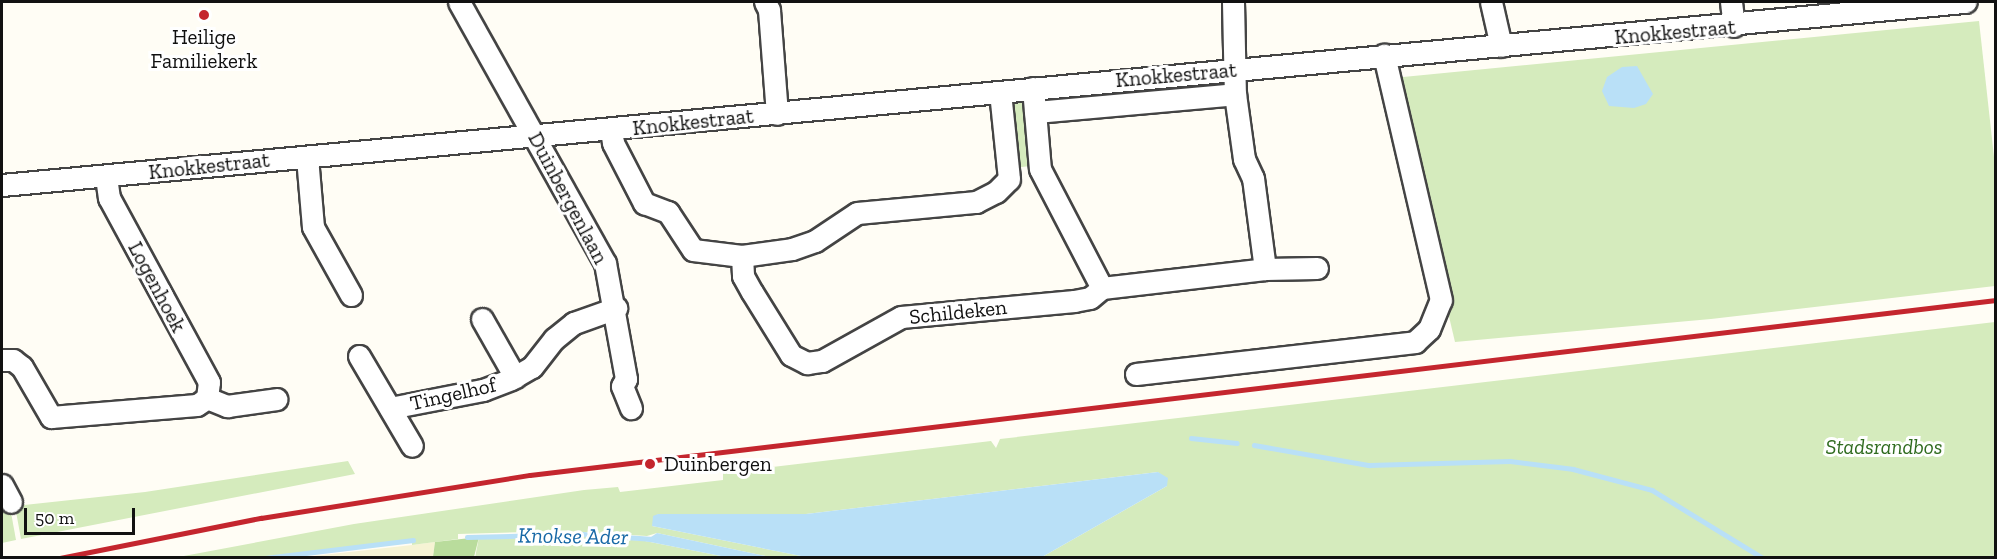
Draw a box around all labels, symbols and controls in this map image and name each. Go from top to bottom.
marker: Heilige Familiekerk [197,8,211,22]
street label: Knokkestraat [1613,14,1737,50]
place label: Heilige Familiekerk [151,24,257,74]
street label: Knokkestraat [1114,57,1238,93]
street label: Knokkestraat [631,103,755,141]
street label: Duinbergenlaan [523,128,613,268]
street label: Knokkestraat [147,147,271,185]
street label: Logenhoek [123,237,191,337]
street label: Schildeken [908,294,1008,330]
street label: Tingelhof [408,372,498,416]
park label: Stadsrandbos [1825,434,1943,460]
place label: Duinbergen [664,451,772,477]
marker: Duinbergen [641,455,659,473]
scale bar [27,496,138,534]
text: 50 m [35,507,74,529]
water label: Knokse Ader [517,522,629,550]

